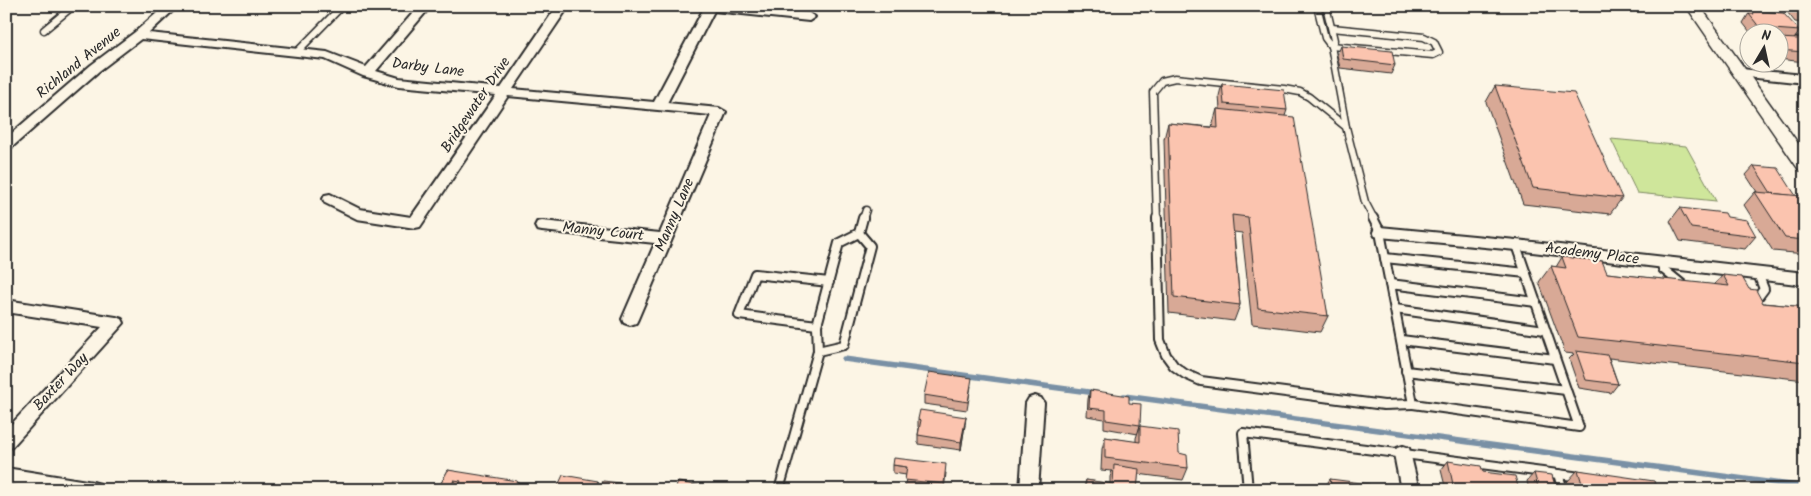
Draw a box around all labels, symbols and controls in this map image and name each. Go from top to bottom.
street label: Richland Avenue [31,21,127,105]
north arrow [1738,22,1788,72]
text: N [1760,25,1772,48]
street label: Darby Lane [391,52,466,84]
street label: Bridgewater Drive [435,52,517,158]
street label: Manny Lane [649,174,701,256]
street label: Manny Court [561,216,645,248]
street label: Academy Place [1544,236,1641,272]
street label: Baxter Way [28,347,95,417]

